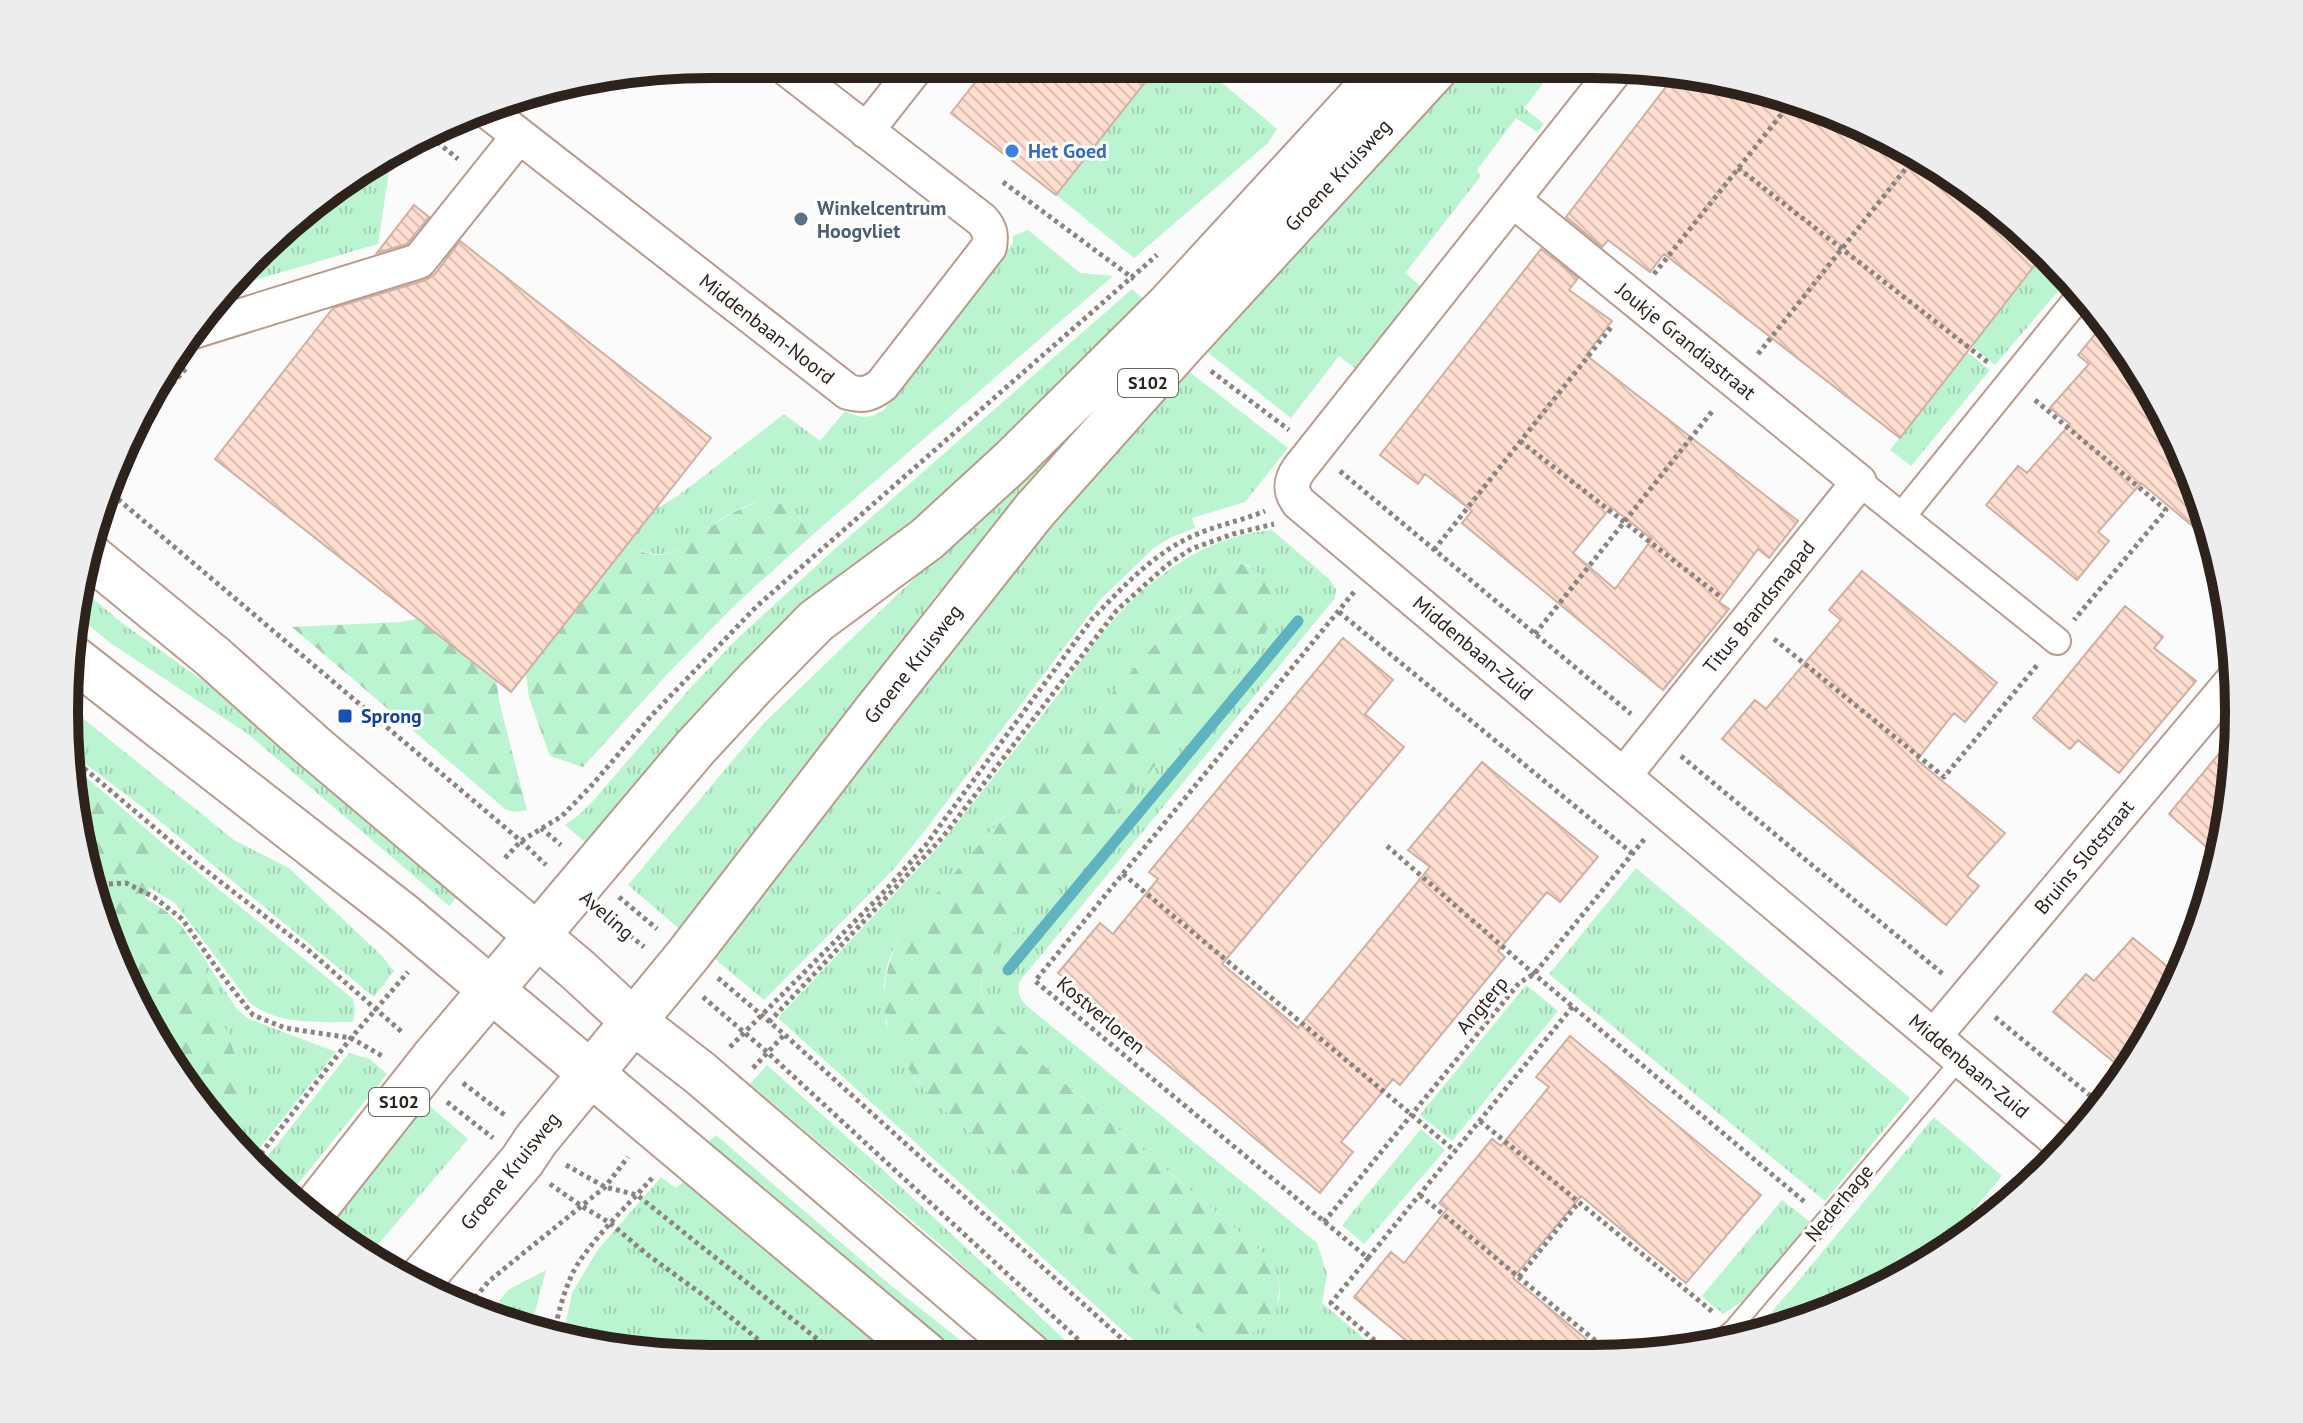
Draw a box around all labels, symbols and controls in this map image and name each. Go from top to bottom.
street label: Groene Kruisweg [1279,113,1397,237]
place label: Het Goed [1028,138,1107,164]
marker: Het Goed [1003,142,1021,160]
place label: Winkelcentrum Hoogvliet [817,195,946,244]
marker: Winkelcentrum Hoogvliet [792,210,810,228]
street label: Middenbaan-Noord [694,268,840,390]
street label: Joukje Grandiastraat [1610,276,1761,405]
road number: S102 [1118,369,1178,397]
street label: Titus Brandsmapad [1697,535,1821,679]
street label: Middenbaan-Zuid [1407,590,1539,706]
street label: Groene Kruisweg [858,599,968,729]
place label: Sprong [361,703,422,729]
marker: Sprong [336,707,354,725]
street label: Bruins Slotstraat [2028,794,2140,920]
street label: Aveling [575,884,639,946]
street label: Kostverloren [1051,970,1151,1060]
street label: Angterp [1450,971,1514,1039]
street label: Middenbaan-Zuid [1903,1008,2035,1124]
road number: S102 [369,1088,429,1116]
street label: Groene Kruisweg [454,1107,566,1235]
street label: Nederhage [1799,1159,1879,1247]

